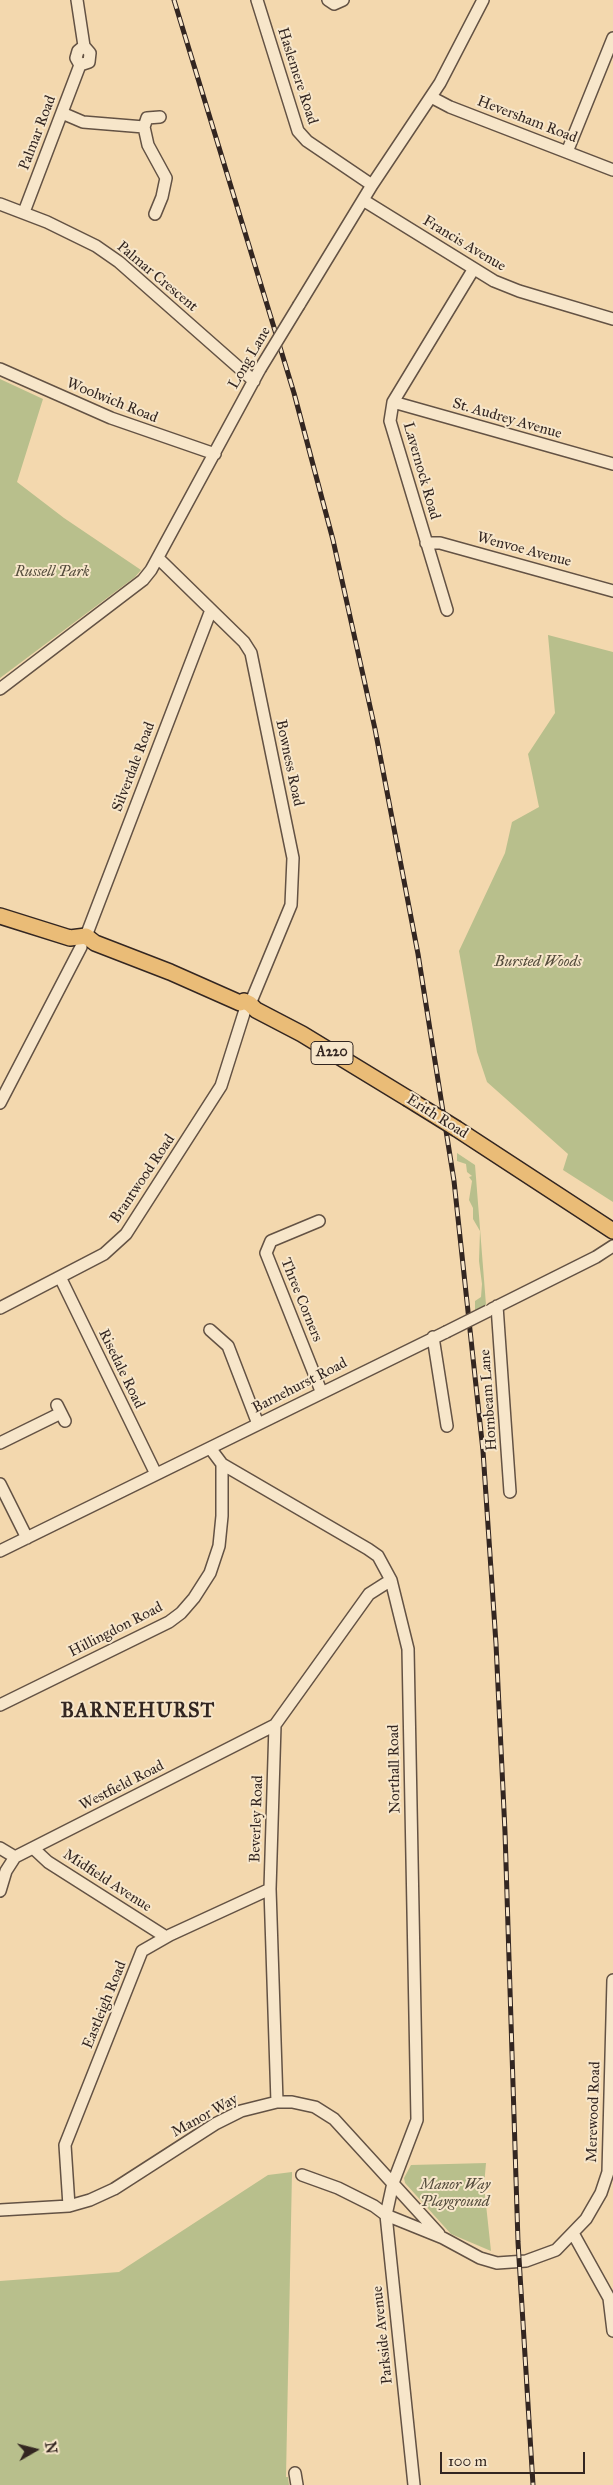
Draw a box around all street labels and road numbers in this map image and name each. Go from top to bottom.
street label: Haslemere Road [273,25,321,127]
street label: Palmar Road [16,93,60,173]
street label: Heversham Road [474,93,580,147]
street label: Francis Avenue [419,212,509,276]
street label: Palmar Crescent [113,238,201,316]
street label: Long Lane [225,324,275,392]
street label: Woolwich Road [64,375,160,427]
street label: St. Audrey Avenue [450,395,564,443]
street label: Lavernock Road [399,420,443,522]
street label: Wenvoe Avenue [475,529,573,571]
street label: Bowness Road [271,718,307,808]
street label: Silverdale Road [109,720,159,814]
road number: A220 [311,1042,353,1064]
street label: Erith Road [403,1091,471,1143]
street label: Brantwood Road [107,1131,179,1227]
street label: Three Corners [276,1255,326,1345]
street label: Risedale Road [94,1327,148,1411]
street label: Hornbeam Lane [476,1349,502,1451]
street label: Barnehurst Road [250,1354,350,1418]
street label: Hillingdon Road [66,1599,166,1661]
street label: Northall Road [385,1724,405,1814]
street label: Westfield Road [77,1757,167,1815]
street label: Beverley Road [246,1775,268,1863]
street label: Midfield Avenue [59,1846,155,1916]
street label: Eastleigh Road [79,1959,131,2051]
street label: Merewood Road [583,2061,605,2163]
street label: Manor Way [169,2090,241,2142]
street label: Parkside Avenue [369,2285,397,2385]

